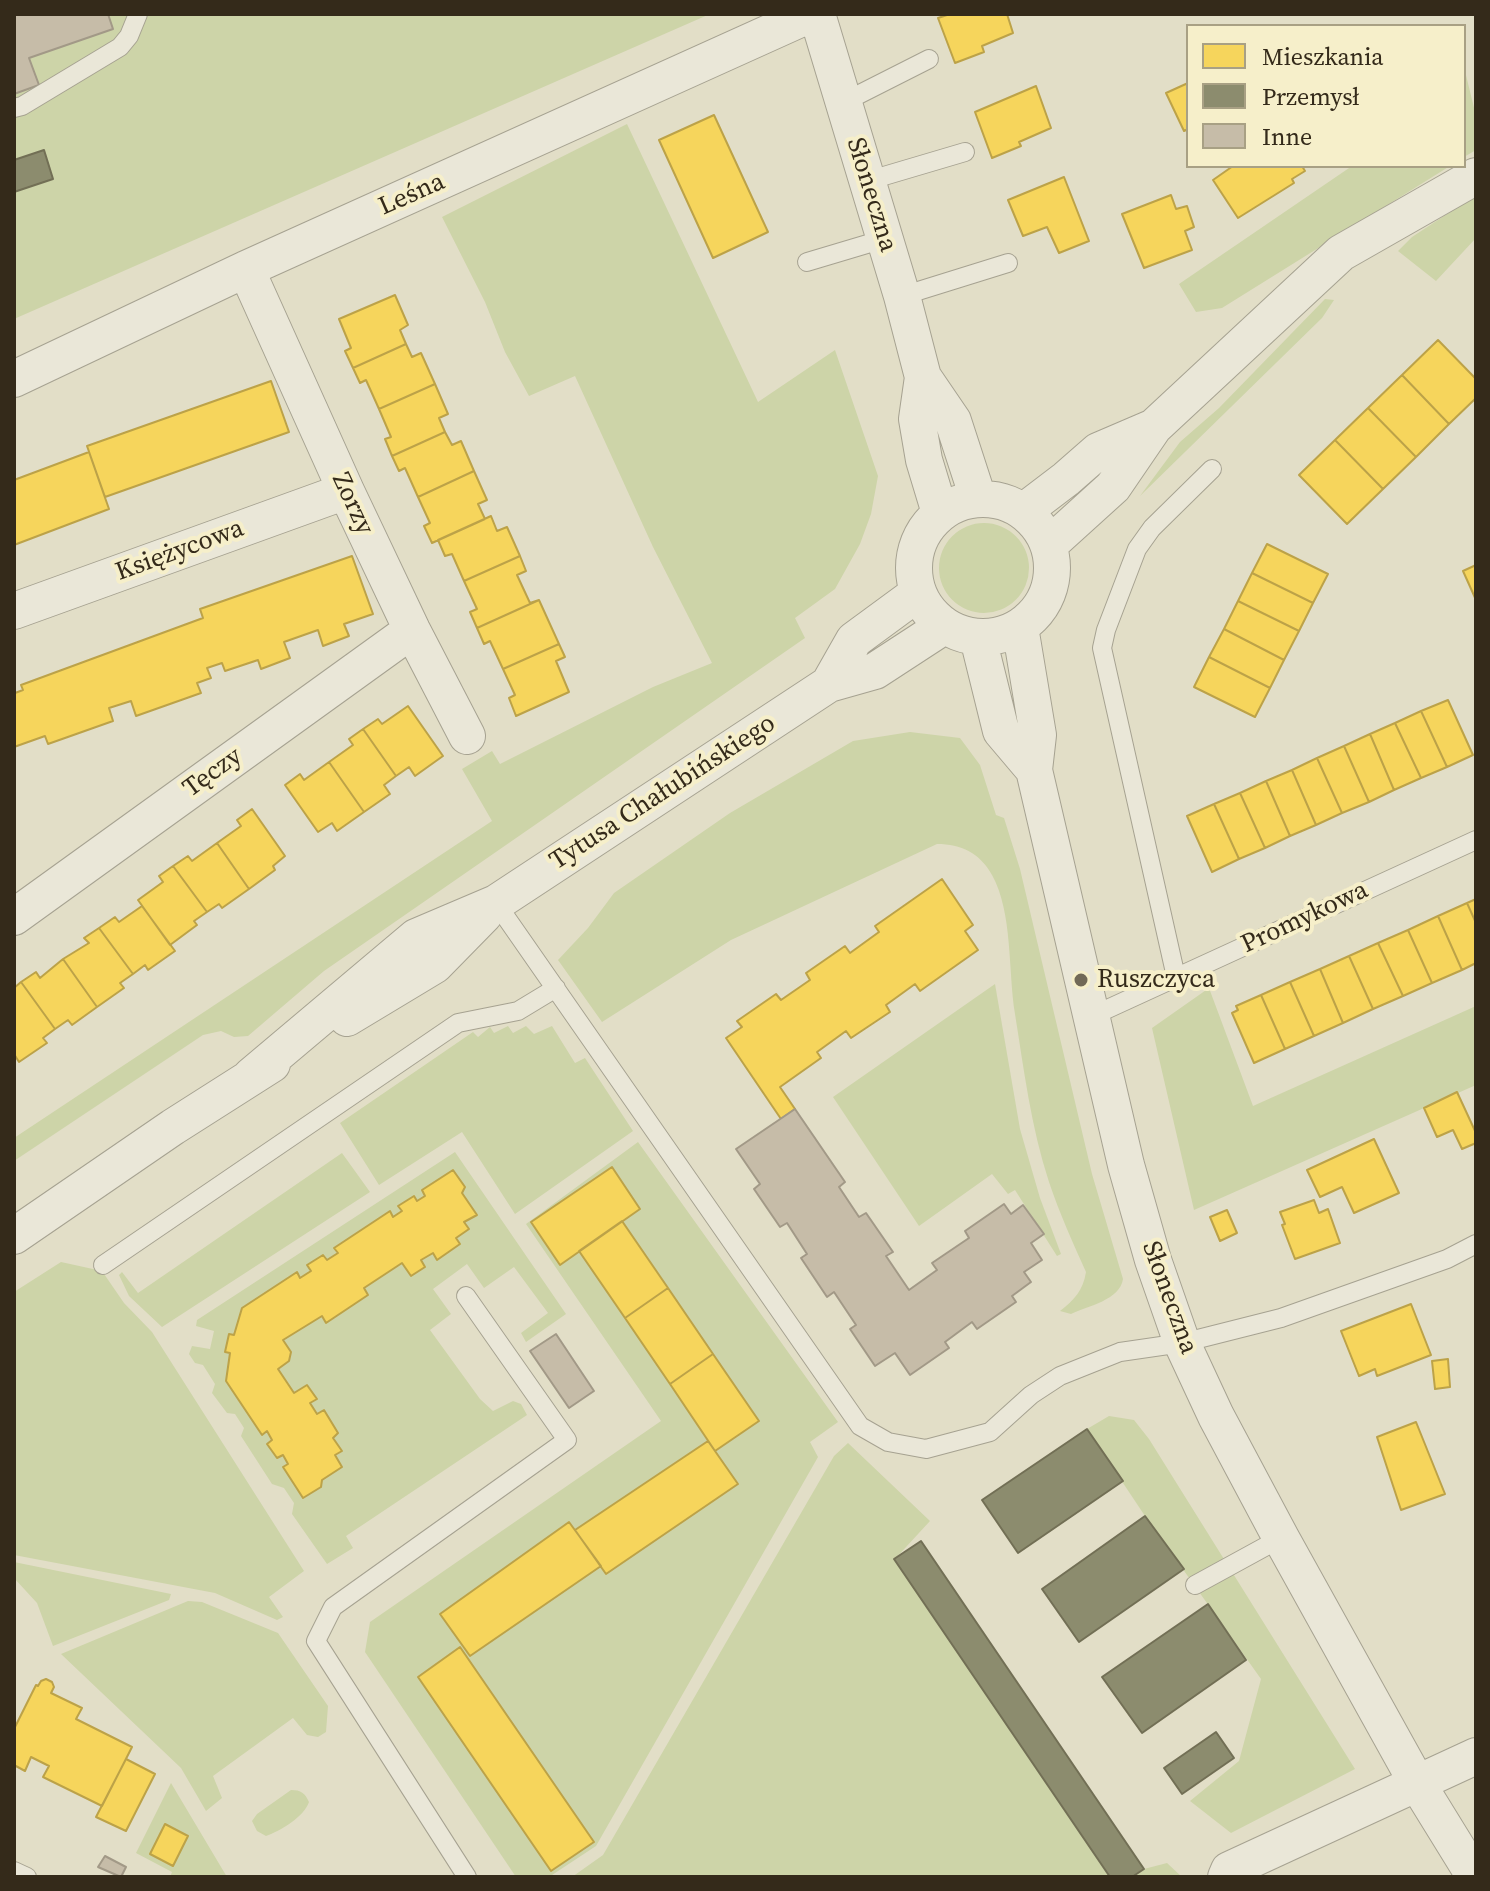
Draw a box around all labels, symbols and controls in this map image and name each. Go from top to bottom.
legend [1186,24,1466,168]
text: Mieszkania [1262,40,1384,73]
text: Przemysł [1262,80,1360,113]
text: Inne [1262,120,1312,153]
street label: Słoneczna [839,134,903,256]
street label: Leśna [374,167,450,223]
street label: Zorzy [324,468,380,540]
street label: Księżycowa [112,513,248,589]
street label: Tytusa Chałubińskiego [544,708,782,878]
street label: Tęczy [178,741,248,805]
street label: Promykowa [1237,875,1373,961]
place label: Ruszczyca [1097,964,1215,996]
marker: Ruszczyca [1072,971,1090,989]
street label: Słoneczna [1134,1237,1204,1359]

